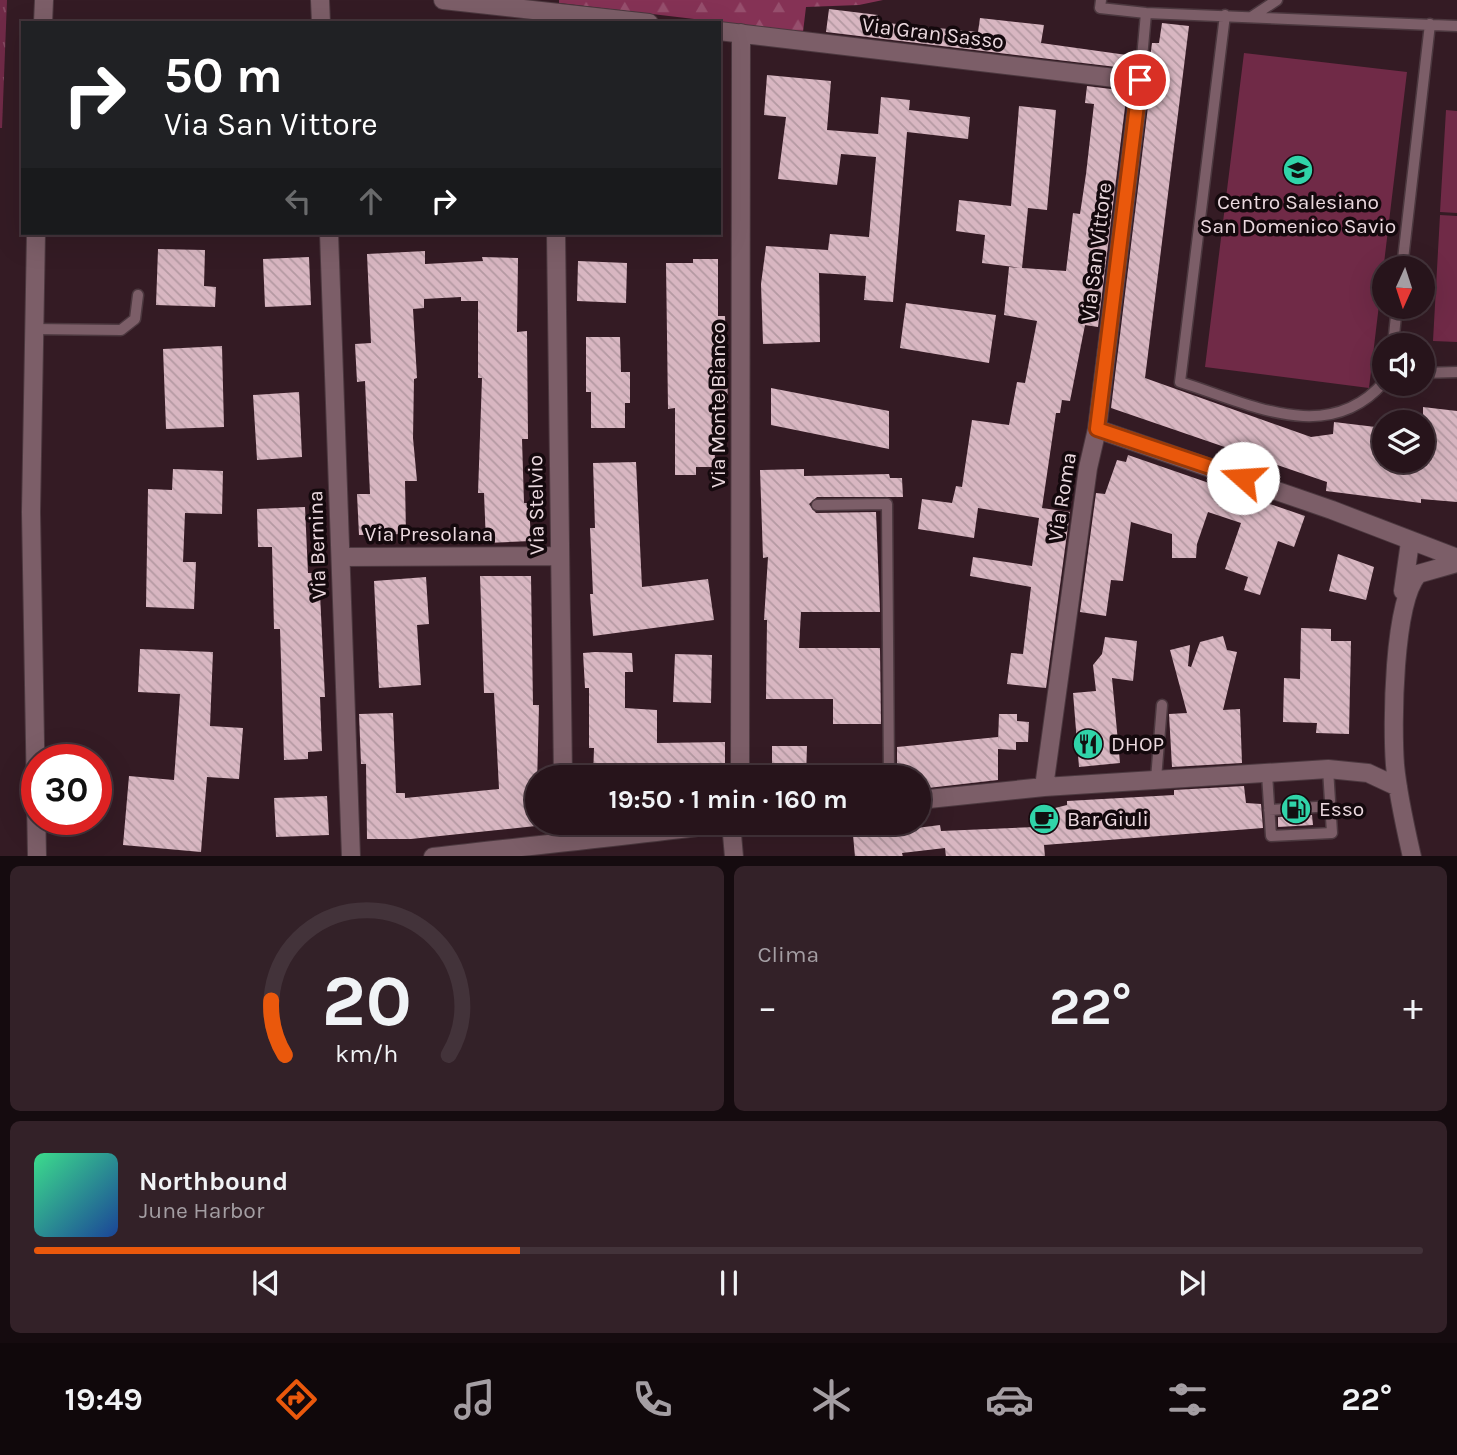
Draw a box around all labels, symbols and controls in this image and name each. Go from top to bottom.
street label: Via Gran Sasso [861,12,1005,54]
text: 50 m [164,47,282,104]
icon: right [49,49,140,140]
pin [1110,50,1170,110]
icon: arrive [1121,61,1159,99]
text: Via San Vittore [164,106,378,143]
school or university icon: Centro Salesiano San Domenico Savio [1281,153,1315,187]
street label: Via San Vittore [1076,181,1116,323]
icon: left [279,182,317,220]
icon: ahead [352,182,390,220]
icon: right [425,182,463,220]
place label: Centro Salesiano San Domenico Savio [1200,190,1396,238]
north arrow [1372,256,1435,318]
map controls [1372,256,1435,473]
street label: Via Monte Bianco [706,322,730,488]
button: sound [1372,333,1435,396]
button: layers [1372,410,1435,473]
position arrow [1206,441,1280,515]
street label: Via Roma [1043,451,1081,543]
street label: Via Stelvio [523,455,549,555]
street label: Via Bernina [303,490,331,600]
street label: Via Presolana [365,522,493,546]
restaurant icon: DHOP [1071,727,1105,761]
place label: DHOP [1111,732,1164,756]
speed limit sign: 30 [21,744,112,835]
text: 19:50 · 1 min · 160 m [608,784,848,815]
fuel station icon: Esso [1279,792,1313,826]
place label: Esso [1319,797,1364,821]
cafe icon: Bar Giuli [1027,802,1061,836]
place label: Bar Giuli [1067,807,1149,831]
text: Clima [758,941,819,968]
text: 20 [322,958,412,1043]
text: 22° [1049,976,1132,1037]
text: − [758,985,777,1030]
text: + [1403,985,1423,1030]
text: km/h [335,1038,398,1067]
text: Northbound [139,1166,288,1197]
text: June Harbor [139,1197,264,1224]
icon: previous [247,1264,285,1302]
icon: pause [710,1264,748,1302]
icon: next [1173,1264,1211,1302]
icon: directions [272,1375,321,1424]
icon: music [450,1375,499,1424]
icon: phone [628,1375,677,1424]
icon: climate [807,1375,856,1424]
icon: car [985,1375,1034,1424]
icon: filters [1163,1375,1212,1424]
text: 19:49 [65,1381,143,1418]
text: 22° [1341,1381,1392,1418]

